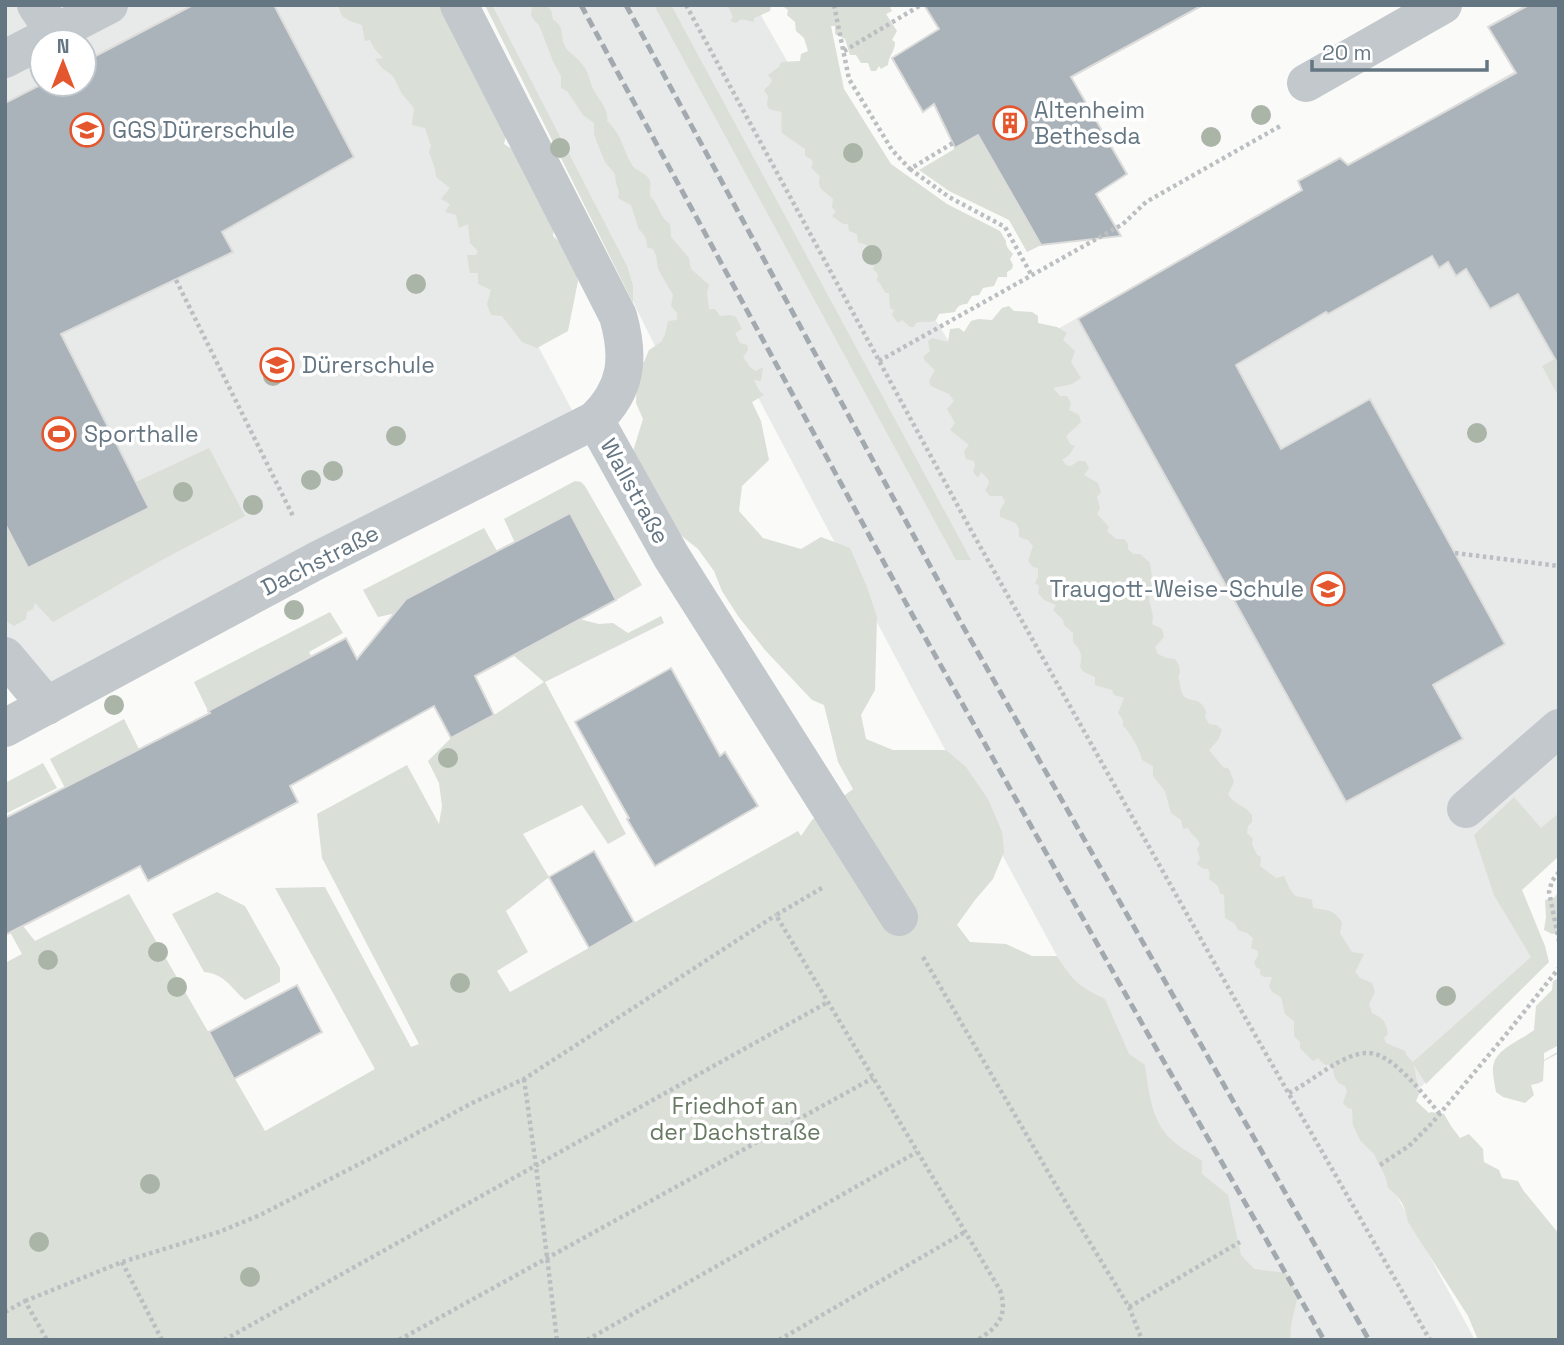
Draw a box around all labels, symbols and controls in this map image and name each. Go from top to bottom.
north arrow [28,28,98,98]
scale bar [1312,28,1487,72]
text: N [57,34,69,59]
text: 20 m [1322,39,1372,66]
place label: Altenheim Bethesda [1034,95,1145,151]
building icon: Altenheim Bethesda [991,104,1029,142]
school or university icon: GGS Dürerschule [68,111,106,149]
place label: GGS Dürerschule [112,115,295,145]
school or university icon: Dürerschule [258,346,296,384]
place label: Dürerschule [302,350,435,380]
sports icon: Sporthalle [40,415,78,453]
place label: Sporthalle [84,419,199,449]
street label: Wallstraße [594,433,676,549]
street label: Dachstraße [256,518,384,602]
school or university icon: Traugott-Weise-Schule [1309,570,1347,608]
place label: Traugott-Weise-Schule [1050,574,1304,604]
park label: Friedhof an der Dachstraße [649,1091,821,1147]

